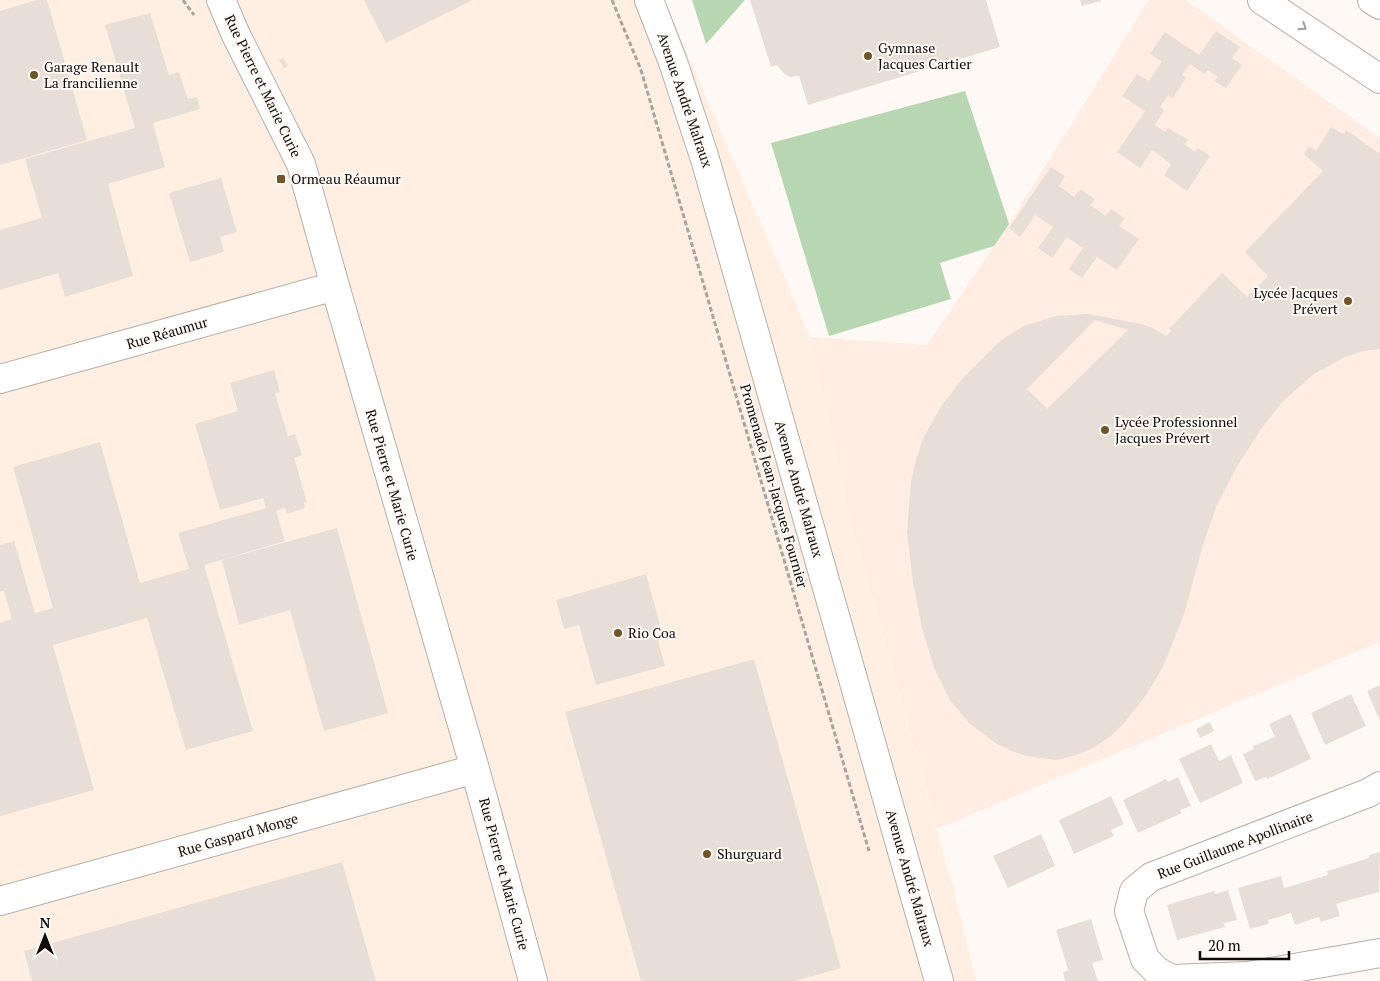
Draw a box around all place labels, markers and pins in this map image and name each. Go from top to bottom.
place label: Gymnase Jacques Cartier [878,38,972,73]
marker: Gymnase Jacques Cartier [862,50,874,62]
place label: Garage Renault La francilienne [44,57,140,92]
marker: Garage Renault La francilienne [28,69,40,81]
place label: Ormeau Réaumur [291,169,401,188]
marker: Ormeau Réaumur [275,173,287,185]
place label: Lycée Jacques Prévert [1253,283,1339,318]
marker: Lycée Jacques Prévert [1342,295,1354,307]
place label: Lycée Professionnel Jacques Prévert [1115,412,1238,447]
marker: Lycée Professionnel Jacques Prévert [1099,424,1111,436]
place label: Rio Coa [628,623,676,642]
marker: Rio Coa [612,627,624,639]
place label: Shurguard [717,844,782,863]
marker: Shurguard [701,848,713,860]

